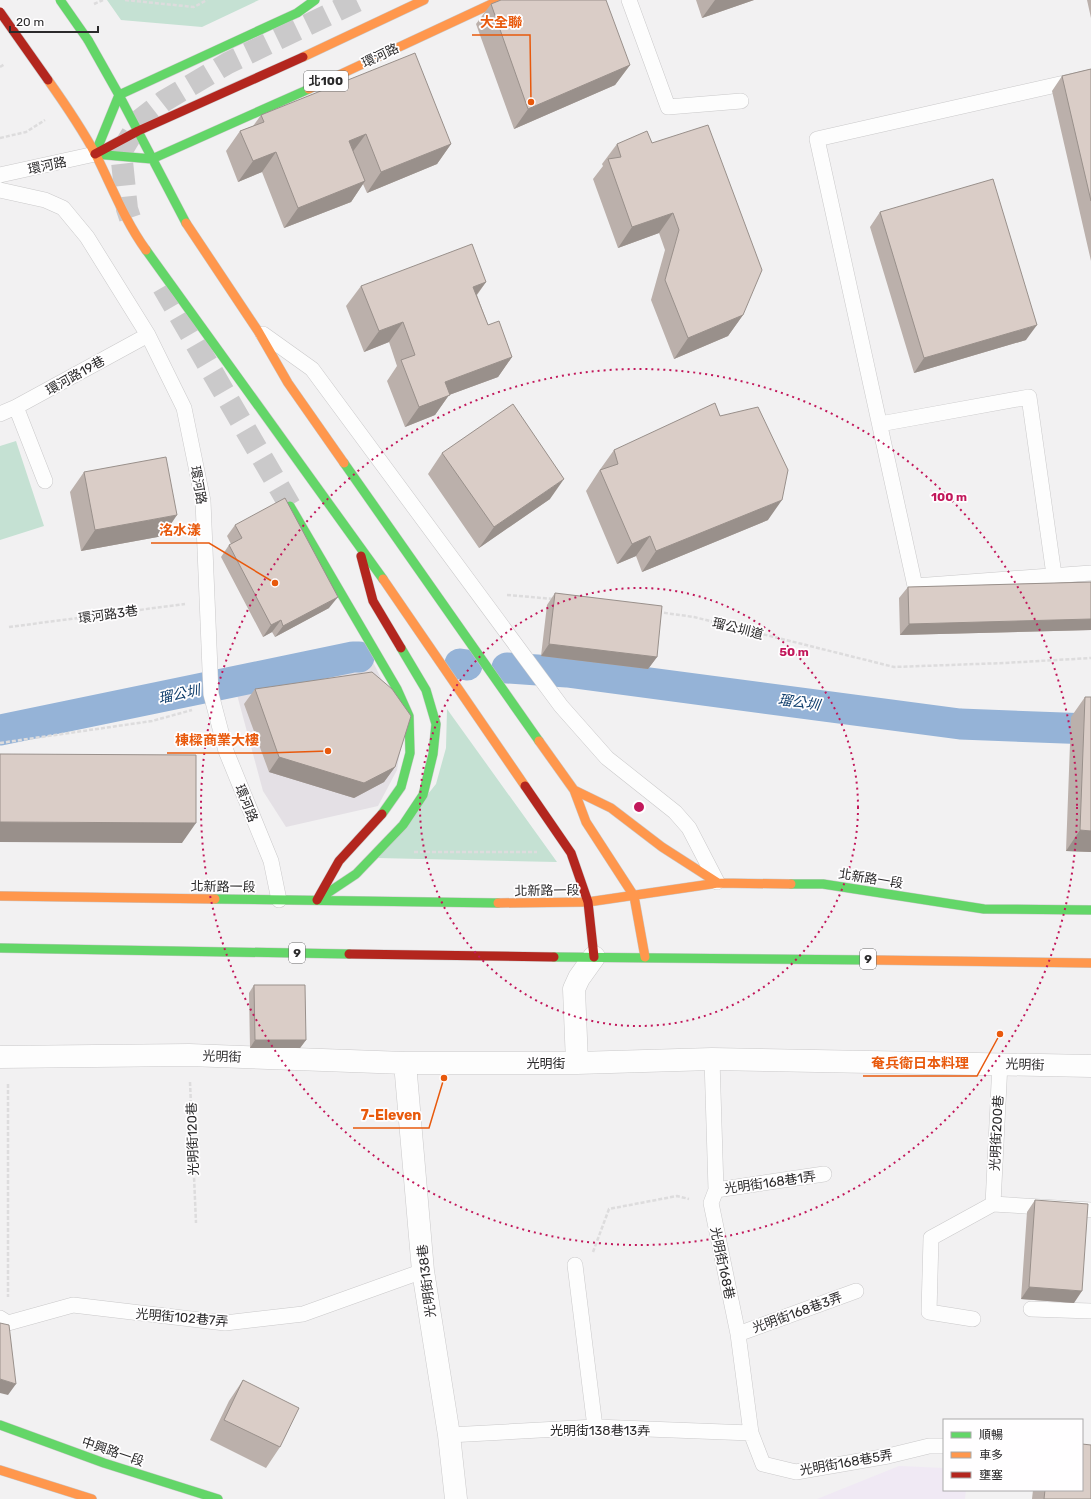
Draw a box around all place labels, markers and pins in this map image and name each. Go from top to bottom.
callout: 大全聯 [472,9,530,35]
callout: 洺水漾 [151,517,209,543]
callout: 棟樑商業大樓 [167,727,267,753]
centre of rings [632,800,646,814]
callout: 奄兵衛日本料理 [863,1050,977,1076]
callout: 7-Eleven [353,1102,429,1128]

